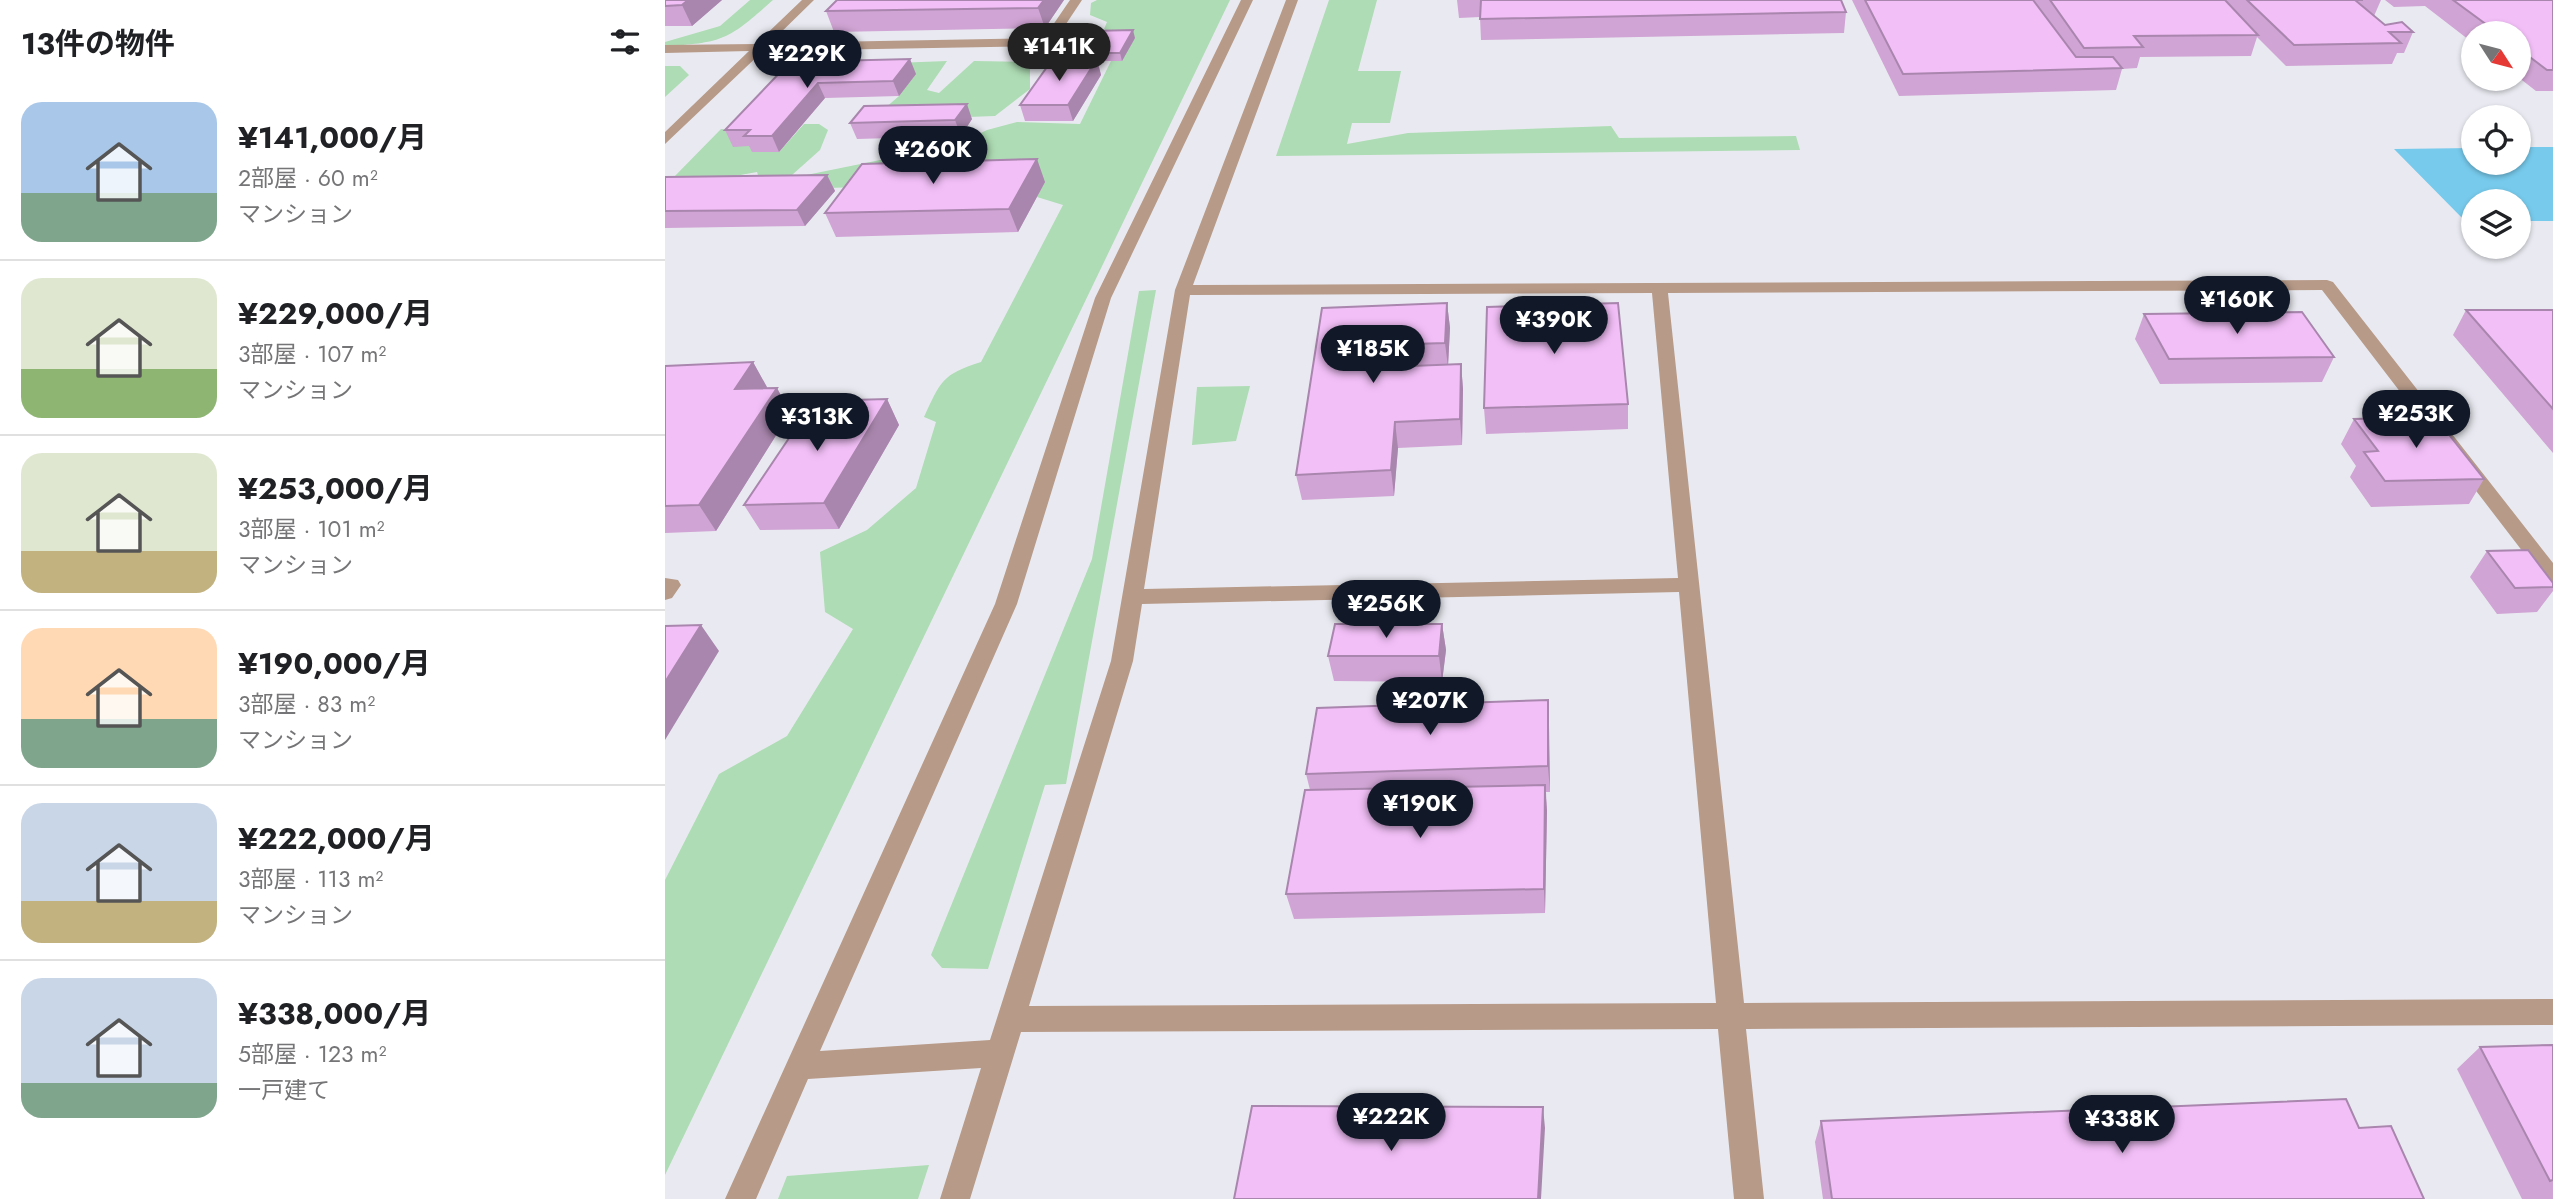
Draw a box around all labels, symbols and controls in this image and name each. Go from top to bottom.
north arrow [2461,21,2531,91]
map controls [2461,21,2531,259]
text: 13件の物件 [21,22,175,65]
icon: filters [606,23,644,61]
pin: ¥141K [1010,24,1108,83]
text: ¥141K [1024,29,1094,63]
pin: ¥229K [758,31,856,90]
text: ¥229K [768,36,846,70]
button: locate [2461,105,2531,175]
text: ¥141,000/月 [238,116,427,159]
pin: ¥260K [884,127,982,186]
icon: home [77,130,161,214]
text: ¥260K [894,132,972,166]
text: 2部屋 · 60 m² [238,161,378,195]
button: layers [2461,189,2531,259]
text: マンション [238,197,353,231]
pin: ¥160K [2188,276,2286,336]
text: ¥160K [2200,282,2274,316]
text: ¥229,000/月 [238,292,433,335]
pin: ¥390K [1505,296,1603,356]
text: ¥390K [1516,302,1592,336]
icon: home [77,306,161,390]
pin: ¥185K [1324,326,1422,385]
text: ¥185K [1337,331,1409,365]
text: 3部屋 · 107 m² [238,337,386,371]
text: マンション [238,373,353,407]
pin: ¥253K [2367,391,2465,450]
pin: ¥313K [768,393,866,453]
text: ¥253K [2378,396,2454,430]
text: ¥313K [781,399,853,433]
text: ¥253,000/月 [238,467,433,510]
icon: home [77,481,161,565]
text: 3部屋 · 101 m² [238,512,385,546]
text: マンション [238,548,353,582]
pin: ¥256K [1337,580,1435,640]
text: ¥256K [1348,586,1424,620]
text: ¥190,000/月 [238,642,431,685]
icon: home [77,656,161,740]
pin: ¥207K [1381,678,1479,737]
text: ¥207K [1392,683,1468,717]
text: 3部屋 · 83 m² [238,687,375,721]
text: マンション [238,723,353,757]
pin: ¥190K [1371,780,1469,840]
text: ¥190K [1383,786,1457,820]
text: ¥222,000/月 [238,817,435,860]
icon: home [77,831,161,915]
text: 3部屋 · 113 m² [238,862,383,896]
text: マンション [238,898,353,932]
text: ¥338,000/月 [238,992,431,1035]
icon: home [77,1006,161,1090]
text: 5部屋 · 123 m² [238,1037,386,1071]
text: 一戸建て [238,1073,330,1107]
pin: ¥222K [1342,1094,1440,1153]
pin: ¥338K [2073,1096,2171,1155]
text: ¥222K [1353,1099,1429,1133]
text: ¥338K [2085,1101,2159,1135]

